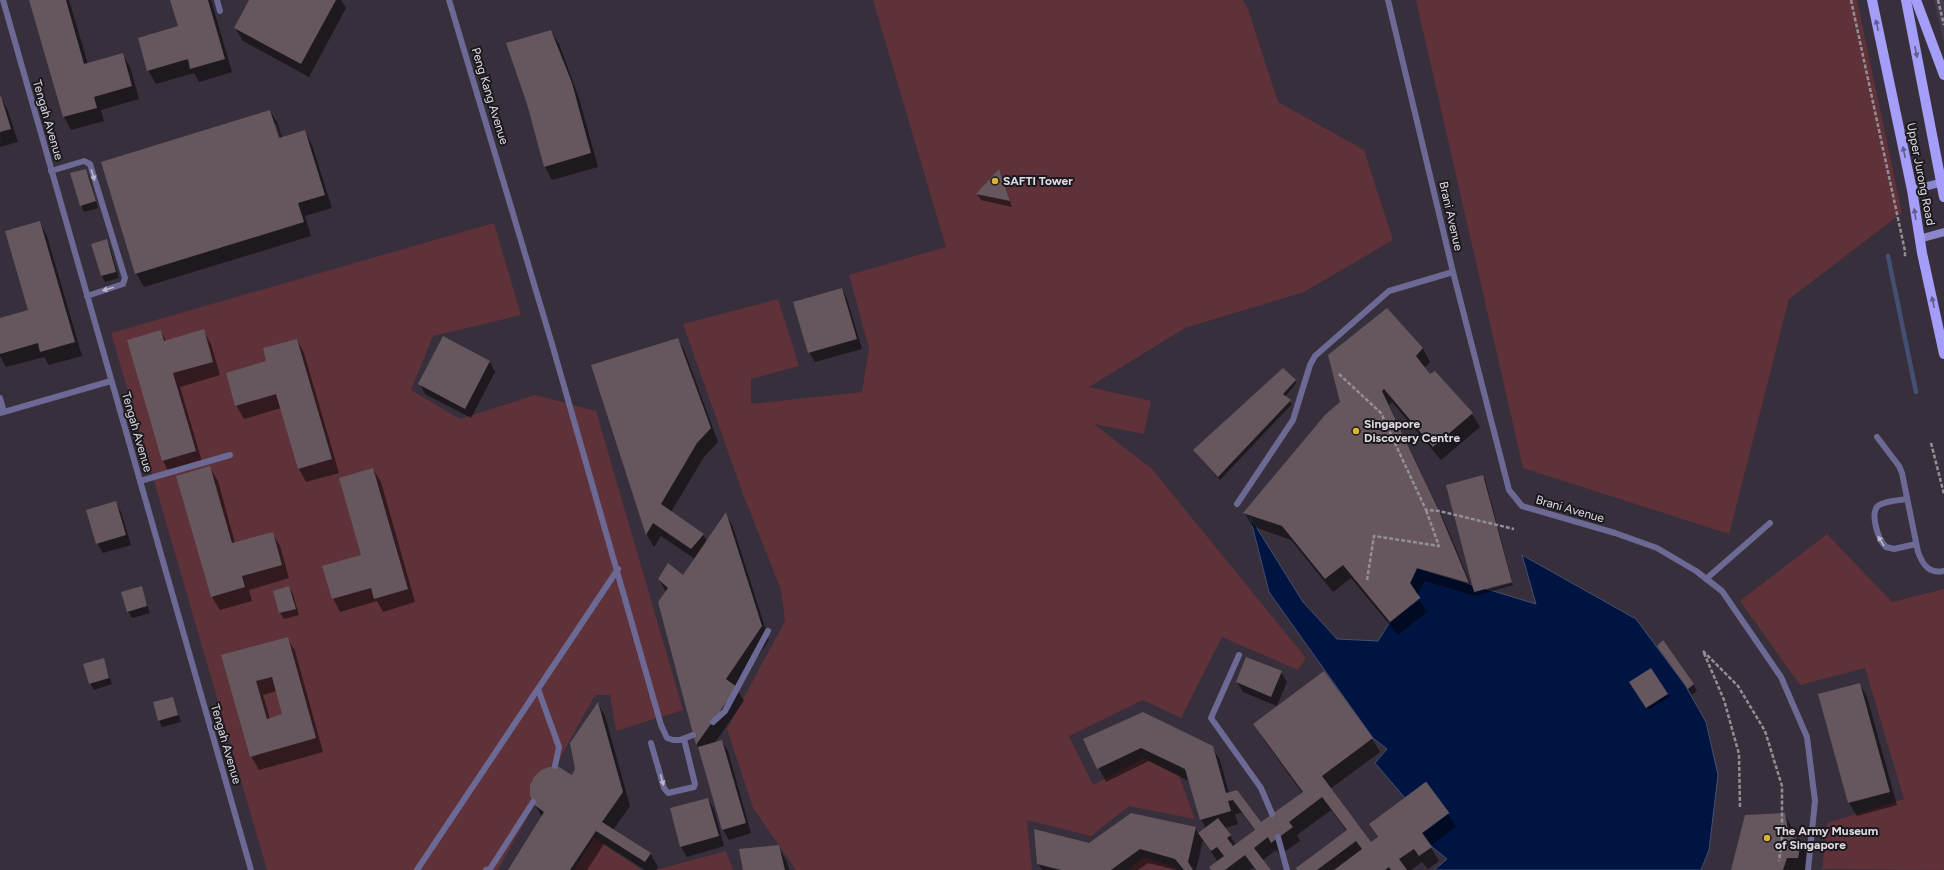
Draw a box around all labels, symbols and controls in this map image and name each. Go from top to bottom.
one-way arrow [1874,19,1880,31]
street label: Peng Kang Avenue [469,46,512,147]
one-way arrow [1913,46,1919,58]
street label: Tengah Avenue [30,78,66,162]
street label: Upper Jurong Road [1904,121,1938,227]
one-way arrow [1900,146,1906,158]
one-way arrow [90,169,96,181]
place label: SAFTI Tower [1003,174,1073,188]
marker: SAFTI Tower [990,176,1000,186]
street label: Brani Avenue [1436,180,1466,252]
one-way arrow [1912,208,1918,221]
one-way arrow [102,286,114,292]
one-way arrow [1929,296,1935,308]
street label: Tengah Avenue [119,390,155,474]
place label: Singapore Discovery Centre [1364,417,1460,445]
marker: Singapore Discovery Centre [1351,426,1361,436]
street label: Brani Avenue [1534,493,1606,526]
one-way arrow [1878,535,1885,547]
street label: Tengah Avenue [208,702,244,786]
one-way arrow [659,774,665,786]
place label: The Army Museum of Singapore [1775,824,1878,852]
marker: The Army Museum of Singapore [1762,833,1772,843]

